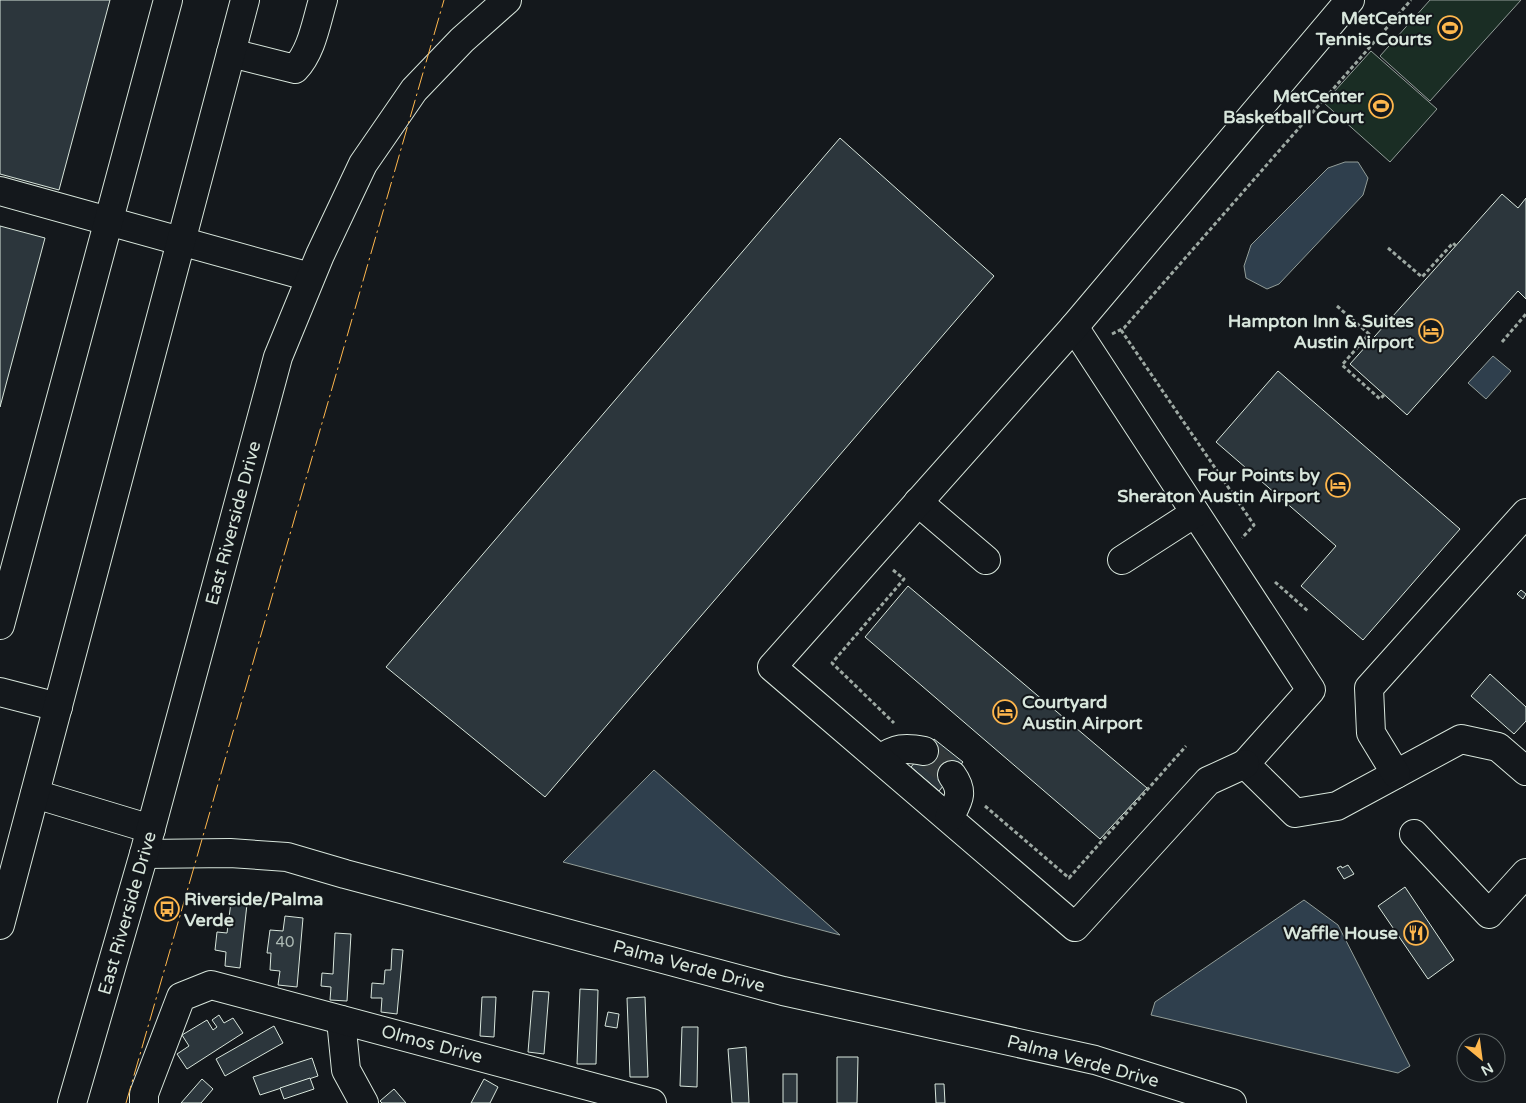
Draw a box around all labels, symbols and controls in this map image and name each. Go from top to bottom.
place label: MetCenter Tennis Courts [1315,7,1433,50]
sports icon: MetCenter Tennis Courts [1437,15,1463,41]
place label: MetCenter Basketball Court [1223,85,1365,128]
sports icon: MetCenter Basketball Court [1368,93,1394,119]
place label: Hampton Inn & Suites Austin Airport [1228,310,1414,353]
hotel icon: Hampton Inn & Suites Austin Airport [1418,318,1444,344]
street label: East Riverside Drive [200,438,266,608]
place label: Four Points by Sheraton Austin Airport [1117,464,1320,507]
hotel icon: Four Points by Sheraton Austin Airport [1325,472,1351,498]
place label: Courtyard Austin Airport [1022,691,1143,734]
hotel icon: Courtyard Austin Airport [992,699,1018,725]
street label: East Riverside Drive [93,829,161,997]
place label: Riverside/Palma Verde [184,888,323,931]
bus stop icon: Riverside/Palma Verde [154,896,180,922]
restaurant icon: Waffle House [1403,920,1429,946]
place label: Waffle House [1283,922,1398,944]
house number: 40 [276,933,294,951]
street label: Palma Verde Drive [611,935,767,997]
street label: Olmos Drive [379,1020,485,1068]
street label: Palma Verde Drive [1005,1030,1161,1092]
north arrow [1456,1033,1506,1083]
text: N [1478,1059,1496,1079]

